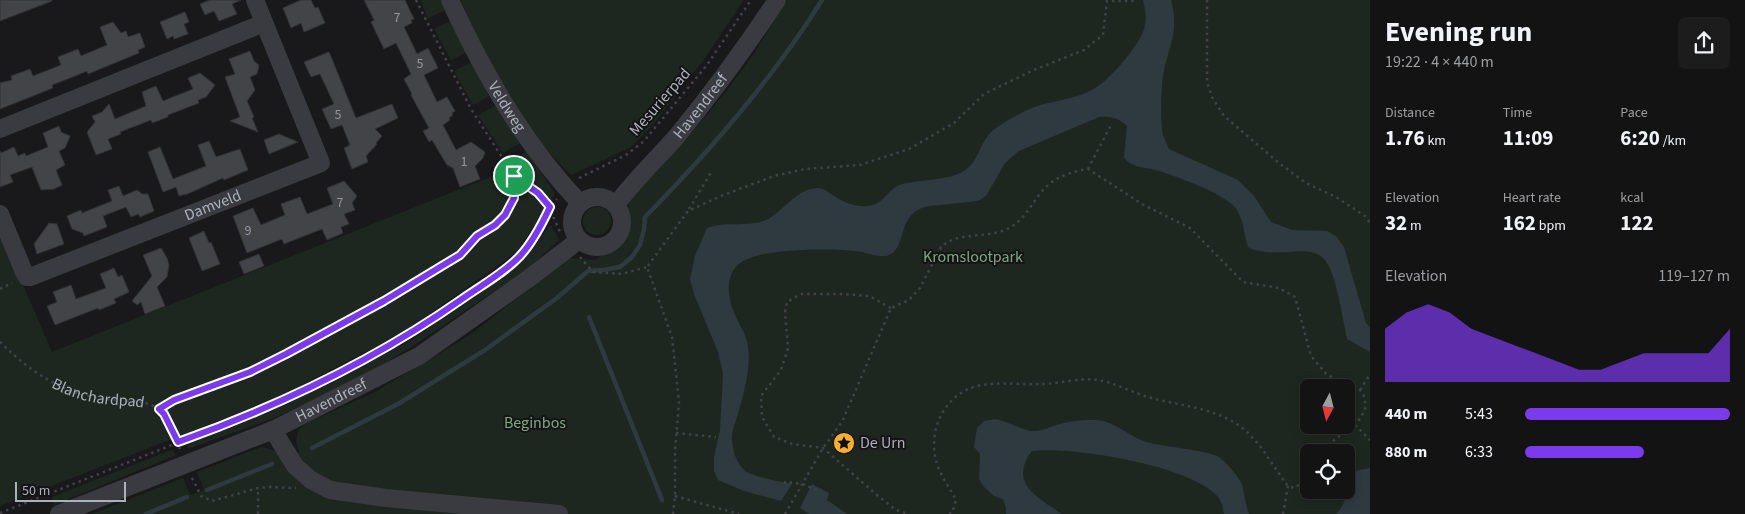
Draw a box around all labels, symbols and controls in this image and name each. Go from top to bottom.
house number: 7 [394,8,401,28]
text: Evening run [1385,12,1532,52]
button: share [1678,17,1730,69]
text: 19:22 · 4 × 440 m [1385,51,1494,73]
house number: 5 [417,54,424,74]
street label: Mesurierpad [624,63,696,141]
street label: Havendreef [668,68,734,144]
street label: Veldweg [483,77,531,137]
text: Distance [1385,103,1435,123]
text: Time [1503,103,1532,123]
text: Pace [1620,103,1648,123]
house number: 5 [335,105,342,125]
text: 1.76 [1385,123,1425,153]
text: 11:09 [1503,123,1553,153]
text: 6:20 [1620,123,1660,153]
text: km [1425,131,1446,151]
text: /km [1660,131,1686,151]
house number: 1 [461,152,468,172]
pin [493,155,535,197]
icon: arrive [500,162,528,190]
street label: Damveld [181,184,245,226]
text: Elevation [1385,188,1440,208]
text: Heart rate [1503,188,1561,208]
text: kcal [1620,188,1644,208]
house number: 7 [337,193,344,213]
text: 32 [1385,208,1407,238]
text: 162 [1503,208,1536,238]
text: 122 [1620,208,1654,238]
text: m [1407,216,1422,236]
text: bpm [1536,216,1566,236]
house number: 9 [245,221,252,241]
park label: Kromslootpark [923,246,1023,268]
text: Elevation [1385,265,1447,287]
text: 119–127 m [1658,265,1730,287]
street label: Blanchardpad [48,373,146,413]
street label: Havendreef [292,373,372,428]
north arrow [1300,379,1355,434]
map controls [1300,379,1355,499]
text: 440 m [1385,403,1427,425]
text: 5:43 [1465,403,1493,425]
park label: Beginbos [504,412,566,434]
place icon: De Urn [832,431,856,455]
place label: De Urn [860,432,906,454]
text: 880 m [1385,441,1427,463]
text: 6:33 [1465,441,1493,463]
button: locate [1300,444,1355,499]
scale bar [15,479,126,502]
text: 50 m [22,481,50,501]

